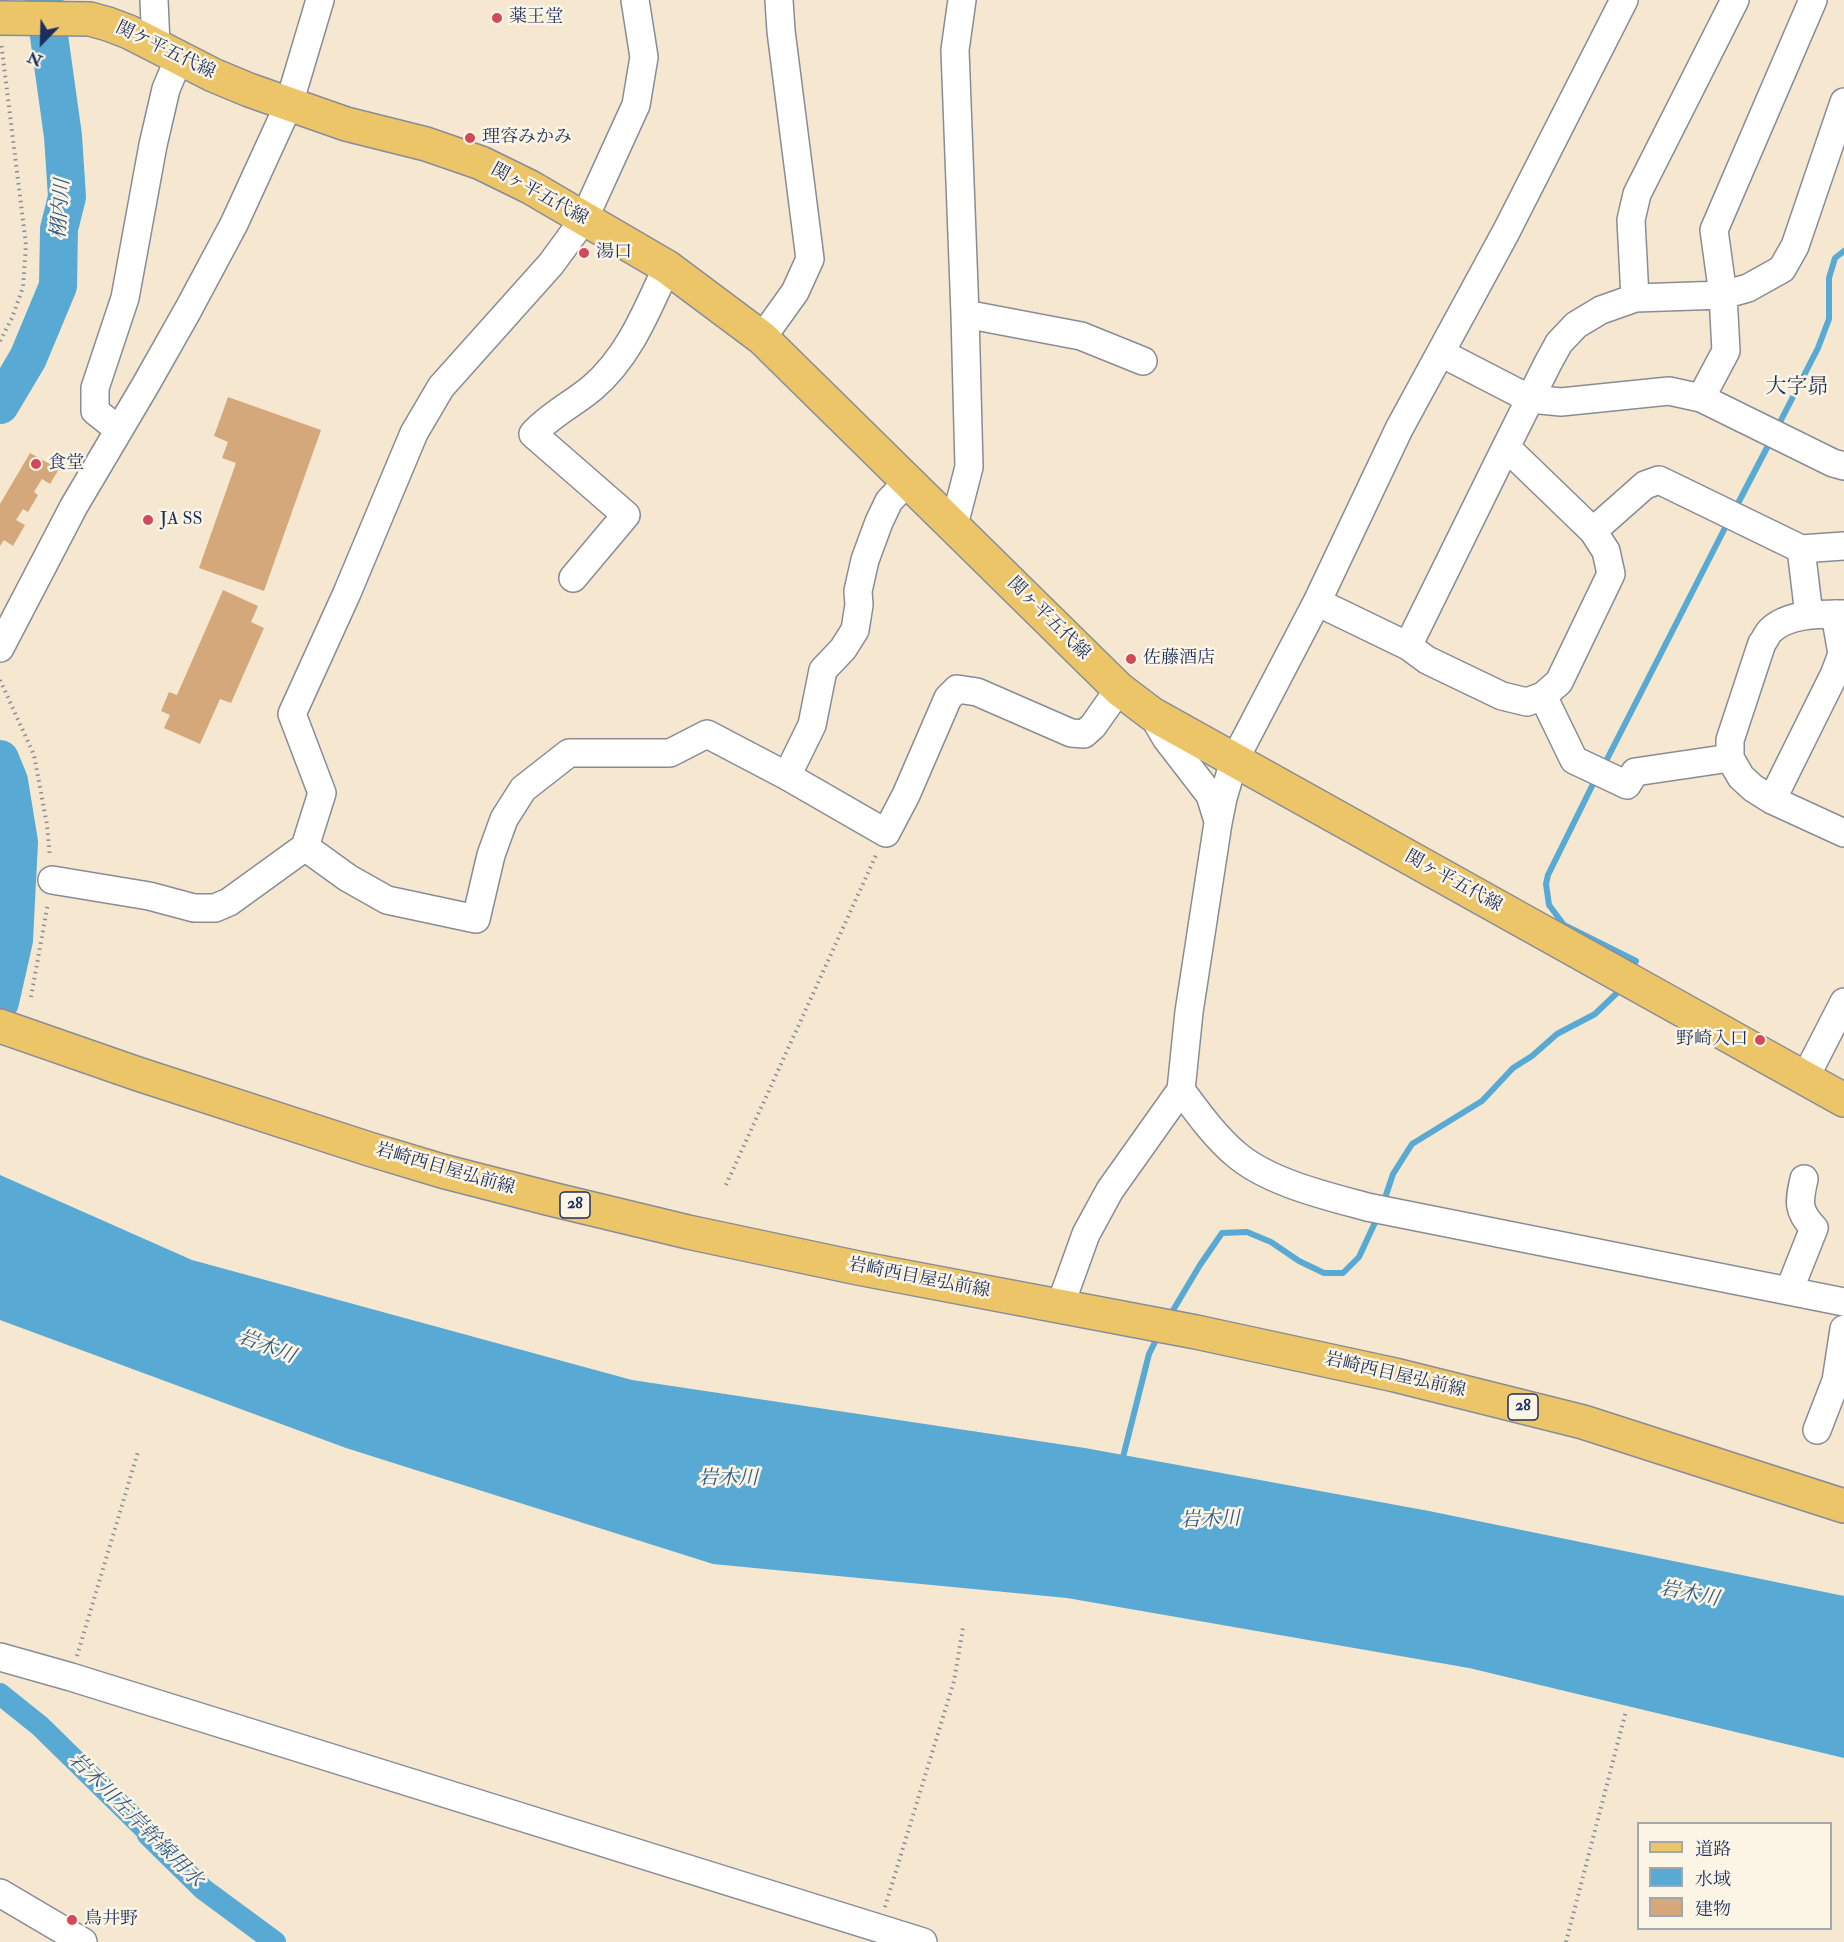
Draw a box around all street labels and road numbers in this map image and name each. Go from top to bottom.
street label: 関ケ平五代線 [112,18,218,84]
street label: 関ヶ平五代線 [487,159,591,231]
street label: 関ヶ平五代線 [1002,573,1094,665]
street label: 関ヶ平五代線 [1401,846,1505,918]
street label: 岩崎西目屋弘前線 [373,1140,517,1200]
road number: 28 [560,1192,590,1218]
street label: 岩崎西目屋弘前線 [846,1255,992,1303]
street label: 岩崎西目屋弘前線 [1322,1349,1468,1403]
road number: 28 [1508,1394,1538,1420]

